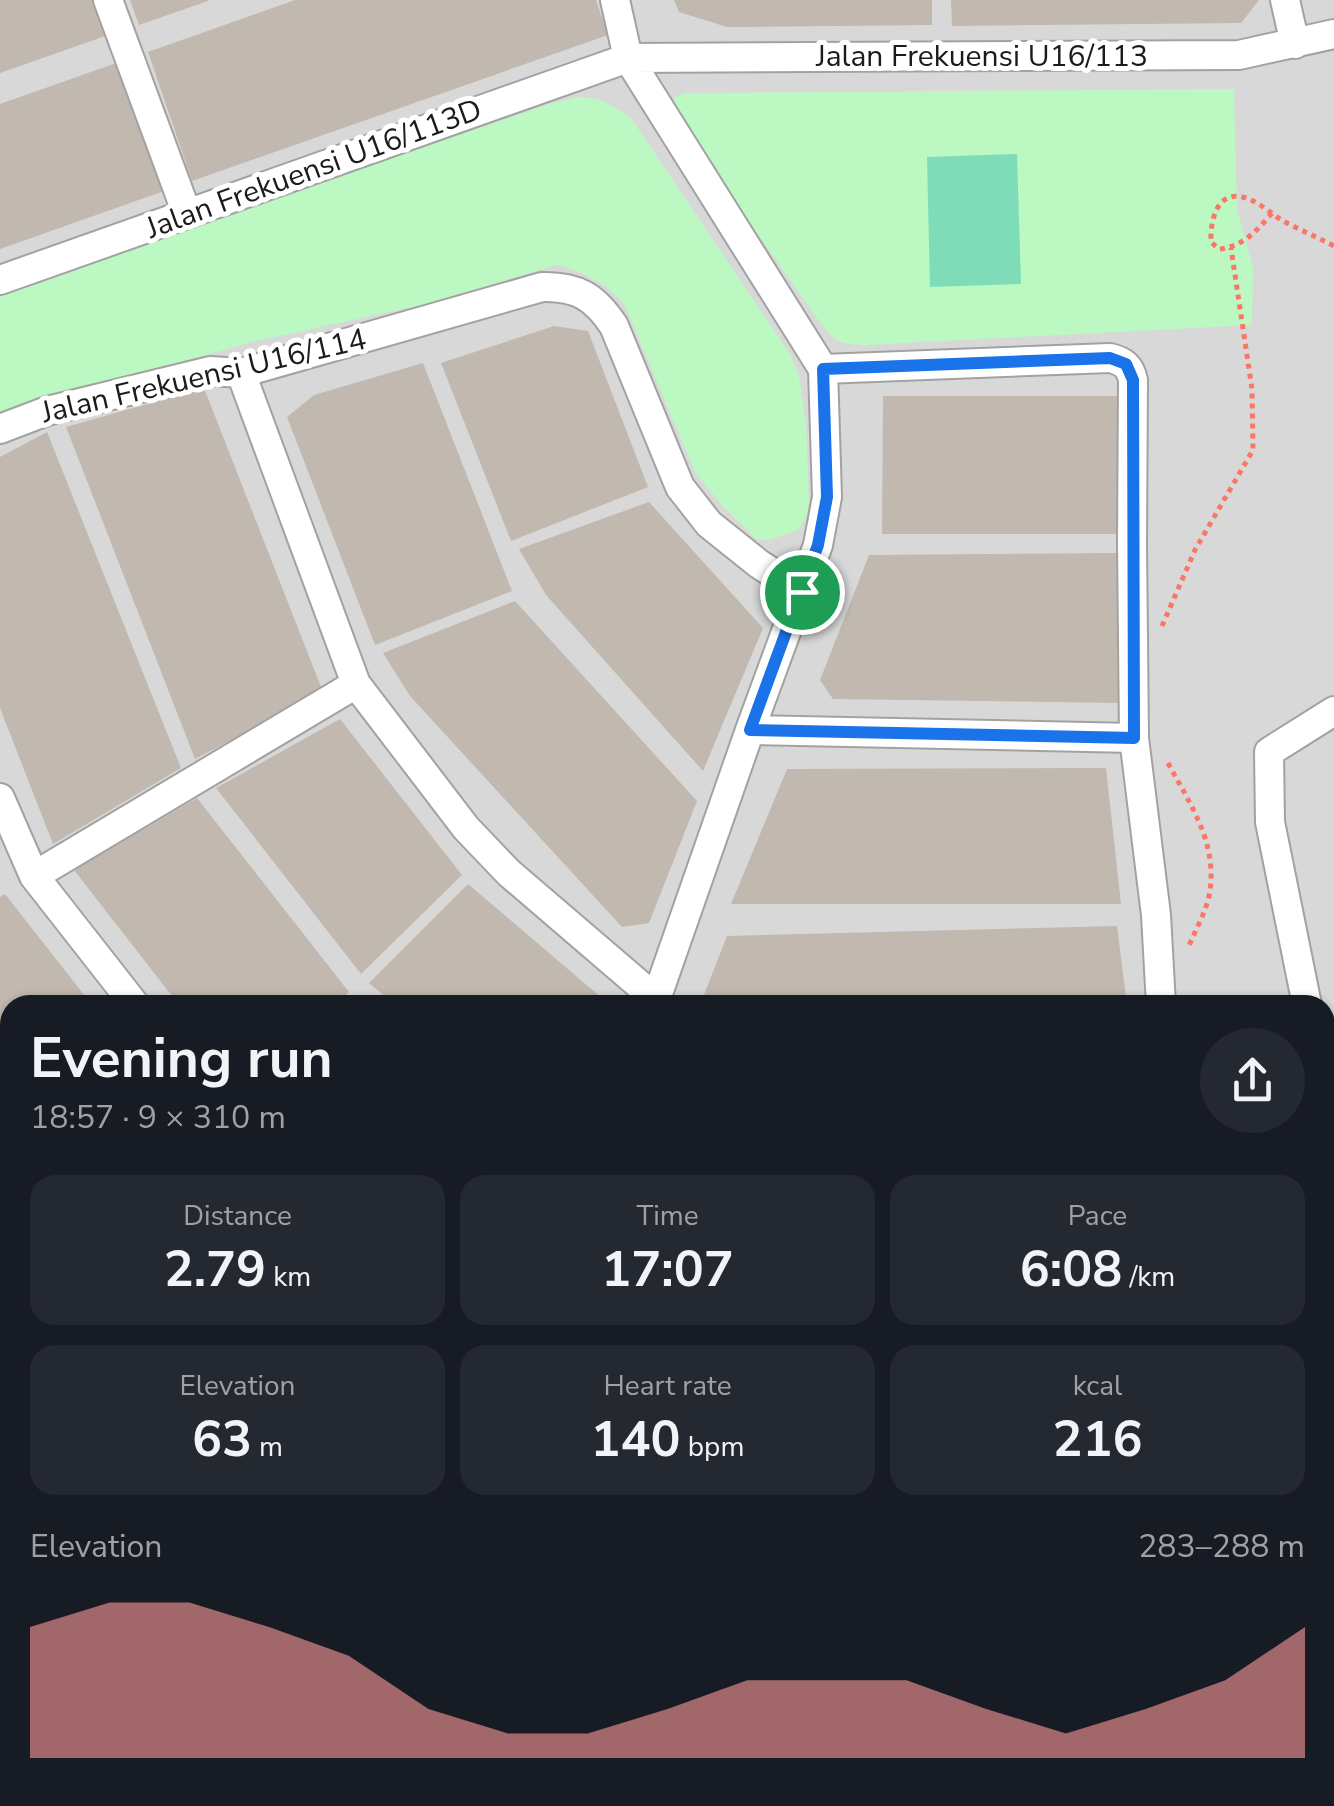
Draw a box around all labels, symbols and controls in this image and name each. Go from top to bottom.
street label: Jalan Frekuensi U16/113 [815,36,1148,77]
street label: Jalan Frekuensi U16/113D [140,89,487,249]
street label: Jalan Frekuensi U16/114 [37,319,370,434]
pin [760,550,845,635]
icon: arrive [775,565,830,620]
text: Evening run [30,1021,333,1096]
button: share [1200,1028,1305,1133]
text: 18:57 · 9 × 310 m [30,1096,286,1139]
text: Distance [183,1197,292,1235]
text: Time [636,1197,699,1235]
text: Pace [1068,1197,1127,1235]
text: 2.79 [164,1235,266,1304]
text: 17:07 [601,1235,734,1304]
text: 6:08 [1020,1235,1122,1304]
text: km [266,1258,311,1296]
text: /km [1122,1258,1175,1296]
text: Elevation [180,1367,295,1405]
text: Heart rate [603,1367,732,1405]
text: kcal [1073,1367,1122,1405]
text: 63 [192,1405,252,1474]
text: 140 [591,1405,681,1474]
text: 216 [1053,1405,1143,1474]
text: m [252,1428,283,1466]
text: bpm [681,1428,744,1466]
text: Elevation [30,1525,163,1568]
text: 283–288 m [1138,1525,1305,1568]

